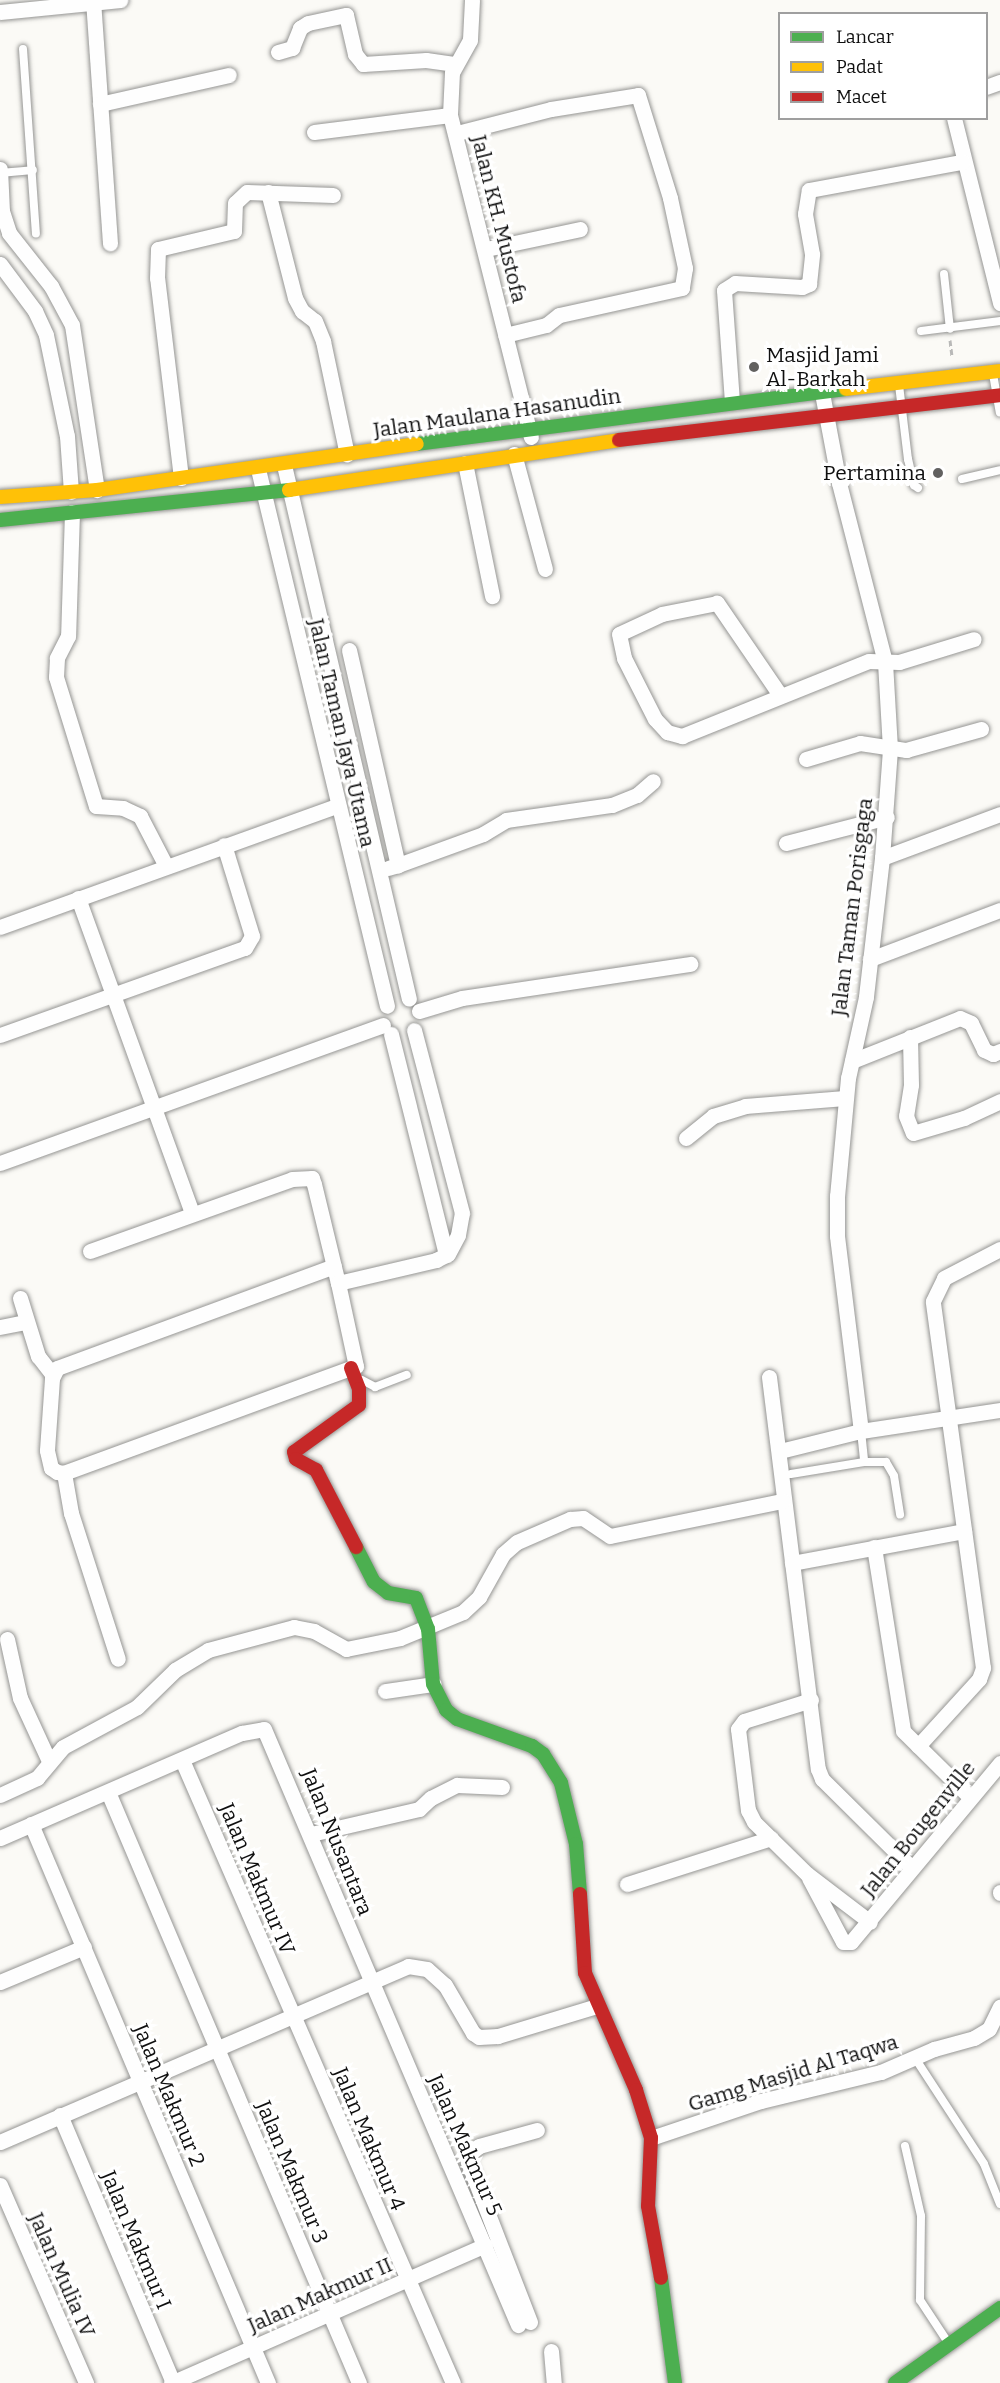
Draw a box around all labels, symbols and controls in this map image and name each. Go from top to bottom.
legend [778,12,988,120]
text: Lancar [836,26,894,48]
text: Padat [836,56,883,78]
text: Macet [836,86,887,108]
street label: Jalan KH. Mustofa [466,132,532,306]
place label: Masjid Jami Al-Barkah [766,342,879,392]
marker: Masjid Jami Al-Barkah [747,360,761,374]
street label: Jalan Maulana Hasanudin [372,383,622,443]
place label: Pertamina [823,460,926,486]
marker: Pertamina [931,466,945,480]
street label: Jalan Taman Jaya Utama [303,616,381,850]
street label: Jalan Taman Porisgaga [826,796,878,1018]
street label: Jalan Bougenville [855,1756,981,1902]
street label: Jalan Nusantara [296,1765,378,1919]
street label: Jalan Makmur IV [214,1799,300,1959]
street label: Jalan Makmur 2 [128,2020,210,2170]
street label: Gamg Masjid Al Taqwa [685,2029,901,2117]
street label: Jalan Makmur 4 [328,2064,410,2214]
street label: Jalan Makmur 5 [423,2070,507,2220]
street label: Jalan Makmur 3 [251,2097,333,2247]
street label: Jalan Makmur I [95,2167,177,2313]
street label: Jalan Mulia IV [23,2209,101,2341]
street label: Jalan Makmur II [244,2252,396,2338]

